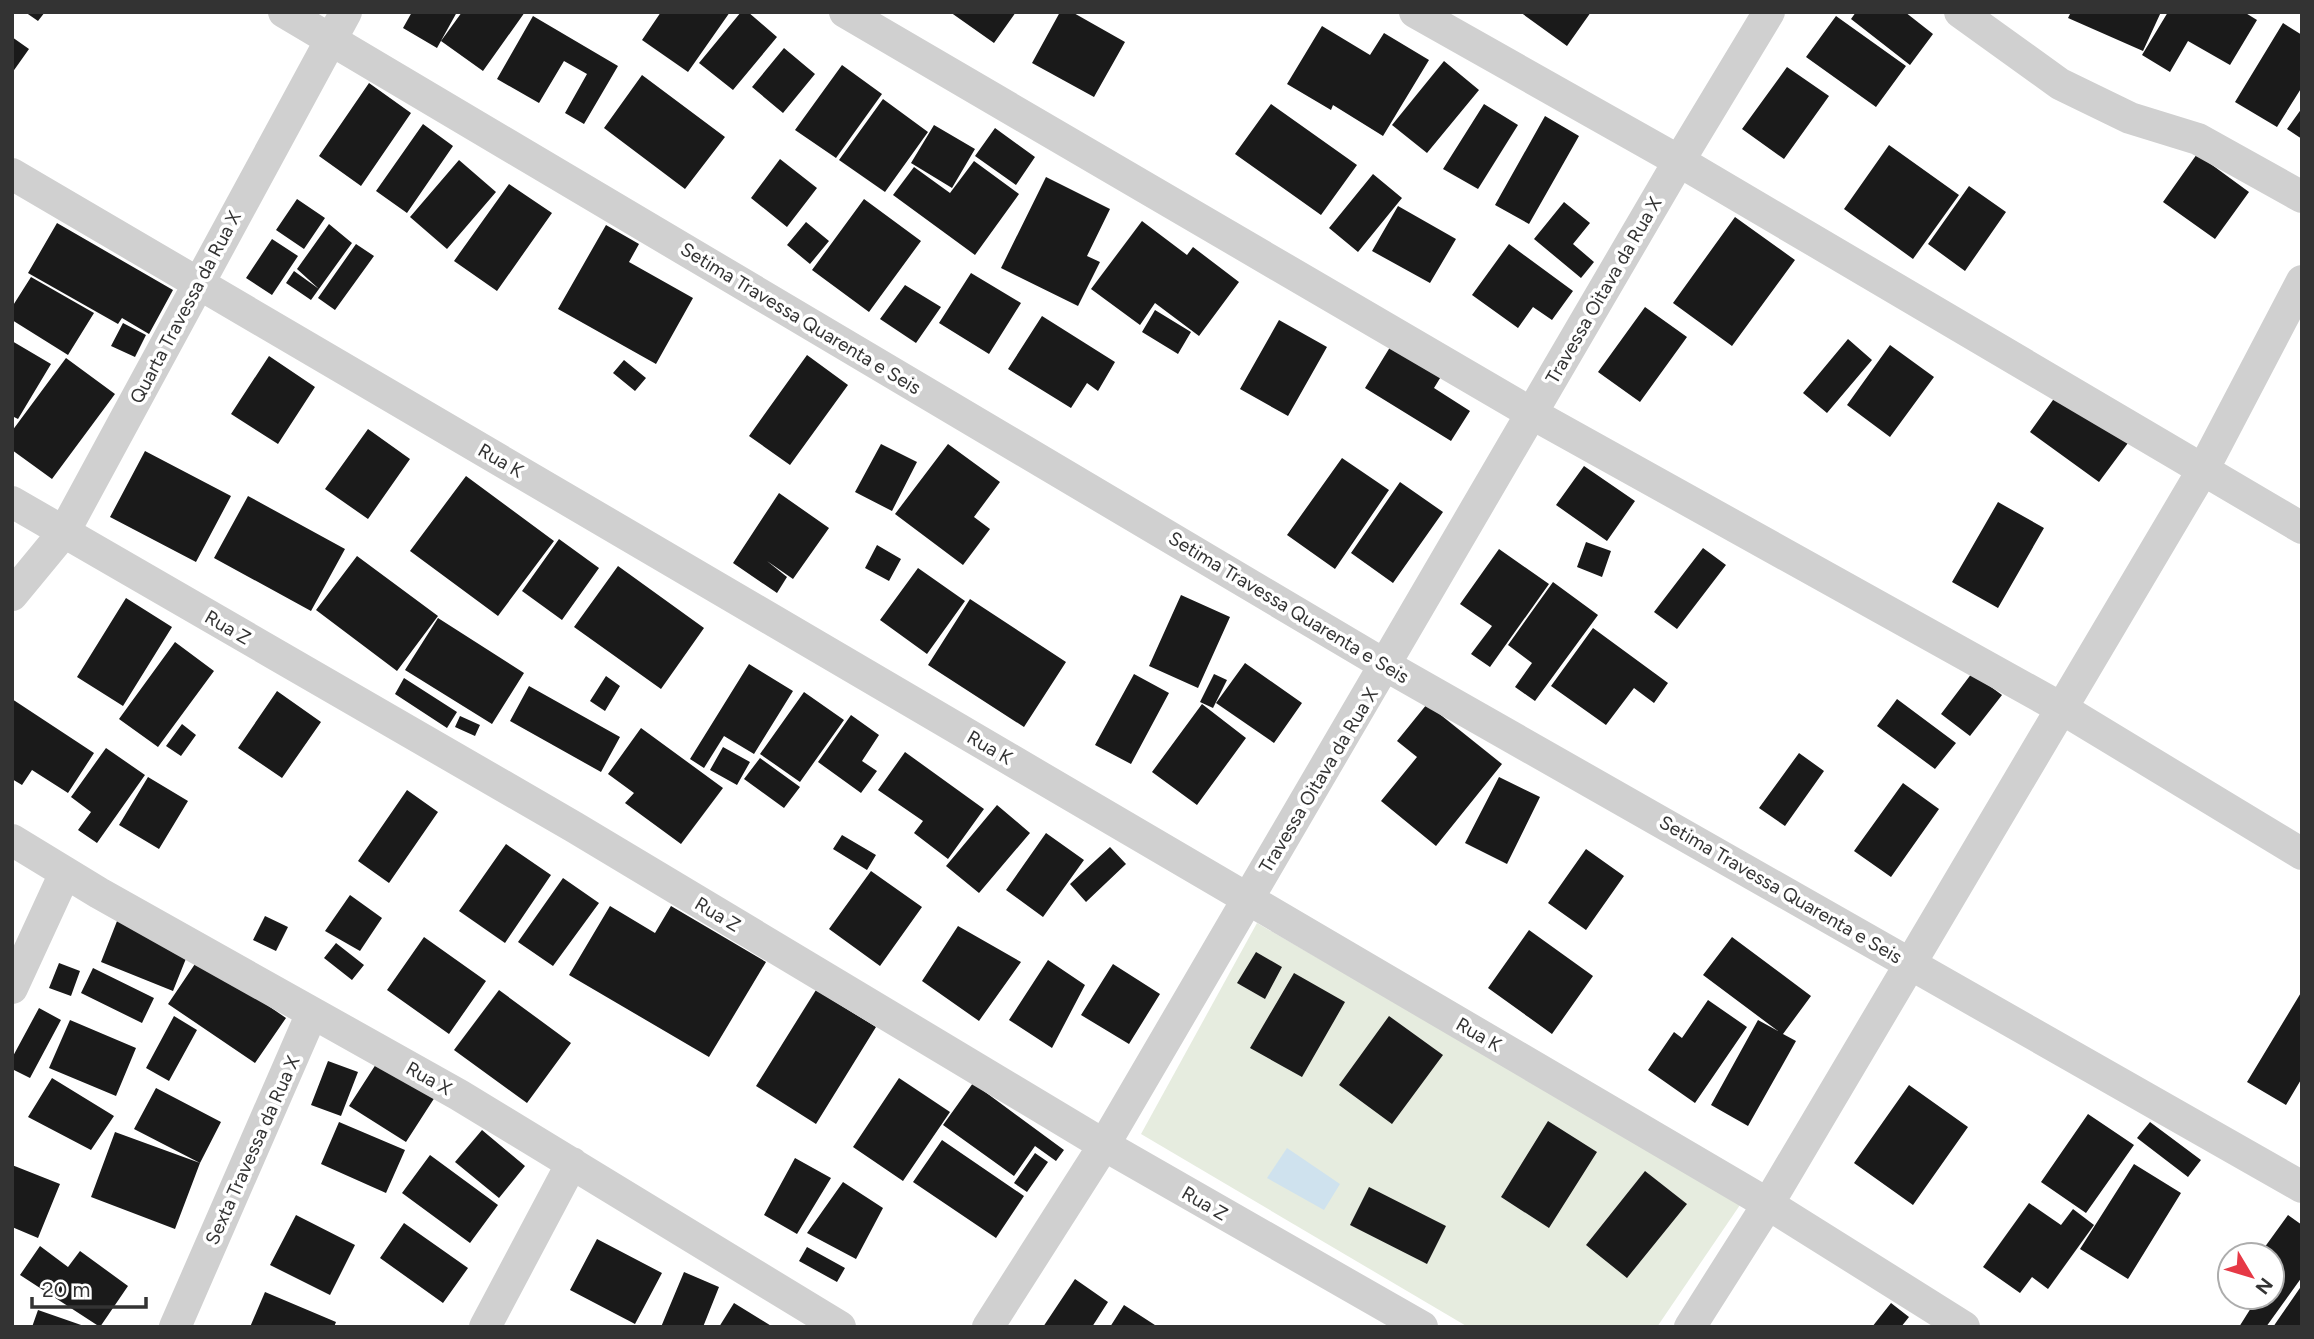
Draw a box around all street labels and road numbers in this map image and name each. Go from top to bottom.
street label: Travessa Oitava da Rua X [1541,193,1666,388]
street label: Quarta Travessa da Rua X [125,207,246,407]
street label: Setima Travessa Quarenta e Seis [676,237,925,400]
street label: Rua K [474,438,528,483]
street label: Setima Travessa Quarenta e Seis [1164,526,1413,689]
street label: Rua Z [201,605,255,650]
street label: Travessa Oitava da Rua X [1254,683,1383,877]
street label: Rua K [963,725,1017,770]
street label: Setima Travessa Quarenta e Seis [1655,810,1906,969]
street label: Rua Z [691,892,745,937]
street label: Rua K [1452,1012,1506,1057]
street label: Sexta Travessa da Rua X [200,1052,305,1248]
street label: Rua X [402,1057,456,1100]
street label: Rua Z [1178,1181,1232,1226]

